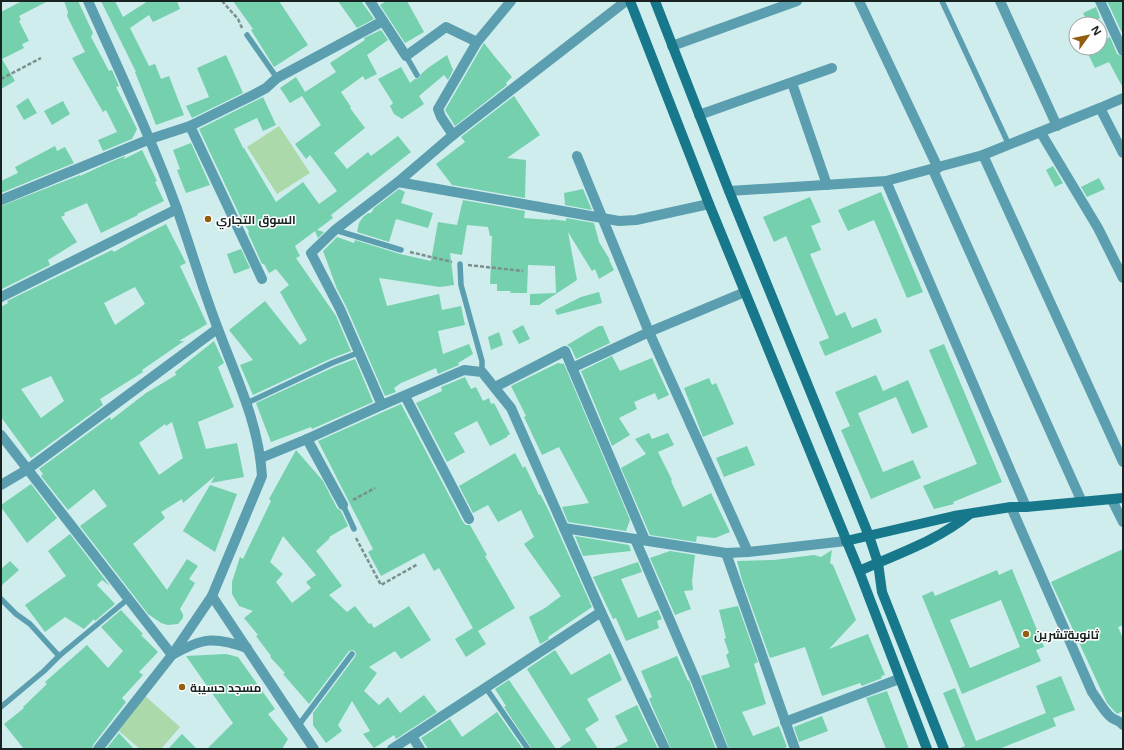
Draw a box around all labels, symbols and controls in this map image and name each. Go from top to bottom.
north arrow [1068,16,1108,56]
text: N [1088,22,1106,38]
place label: السوق التجاري [216,211,296,230]
marker: السوق التجاري [203,214,213,224]
place label: ثانويةتشرين [1034,626,1100,643]
marker: ثانويةتشرين [1021,629,1031,639]
place label: مسجد حسيبة [190,679,261,696]
marker: مسجد حسيبة [177,682,187,692]

